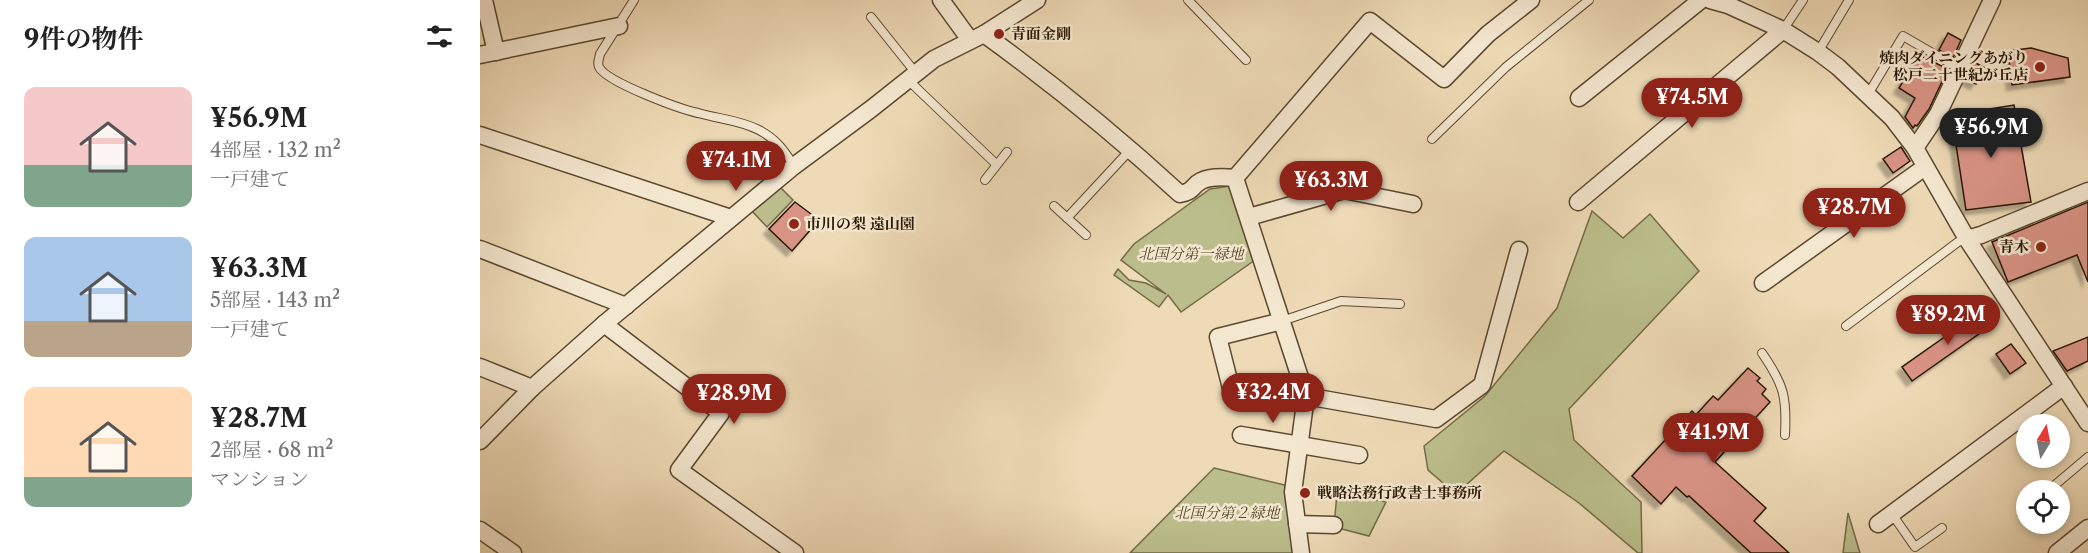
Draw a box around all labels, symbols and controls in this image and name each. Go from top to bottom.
icon: filters [423,20,456,53]
text: 9件の物件 [24,23,144,55]
place label: 青面金剛 [1011,24,1071,43]
marker: 青面金剛 [992,27,1006,41]
place label: 焼肉ダイニングあがり 松戸二十世紀が丘店 [1879,48,2028,84]
marker: 焼肉ダイニングあがり 松戸二十世紀が丘店 [2033,60,2047,74]
pin: ¥74.5M [1643,78,1741,129]
text: ¥74.5M [1655,85,1729,109]
text: ¥56.9M [210,102,307,134]
pin: ¥56.9M [1942,108,2040,159]
icon: home [72,111,144,183]
text: ¥56.9M [1954,115,2028,139]
text: 4部屋 · 132 m² [210,138,341,162]
pin: ¥74.1M [687,141,785,192]
text: ¥74.1M [700,148,772,172]
pin: ¥63.3M [1282,161,1380,212]
text: 一戸建て [210,167,290,191]
text: ¥63.3M [1293,168,1369,192]
pin: ¥28.7M [1805,188,1903,239]
text: ¥28.7M [1817,195,1891,219]
place label: 市川の梨 遠山園 [806,214,915,233]
marker: 市川の梨 遠山園 [787,217,801,231]
place label: 青木 [1999,237,2029,256]
marker: 青木 [2034,240,2048,254]
park label: 北国分第一緑地 [1138,244,1245,263]
text: ¥63.3M [210,252,308,284]
icon: home [72,261,144,333]
text: 5部屋 · 143 m² [210,288,340,312]
pin: ¥89.2M [1899,295,1997,346]
text: ¥89.2M [1910,302,1986,326]
text: 一戸建て [210,317,290,341]
pin: ¥32.4M [1224,373,1322,424]
pin: ¥28.9M [685,374,783,425]
text: ¥32.4M [1235,380,1311,404]
text: ¥28.9M [696,381,772,405]
text: ¥28.7M [210,402,307,434]
icon: home [72,411,144,483]
pin: ¥41.9M [1664,413,1762,464]
north arrow [2016,414,2070,468]
map controls [2016,414,2070,534]
text: ¥41.9M [1677,420,1749,444]
text: 2部屋 · 68 m² [210,438,333,462]
text: マンション [210,467,309,491]
button: locate [2016,480,2070,534]
place label: 戦略法務行政書士事務所 [1317,483,1482,502]
marker: 戦略法務行政書士事務所 [1298,486,1312,500]
park label: 北国分第２緑地 [1174,503,1281,522]

